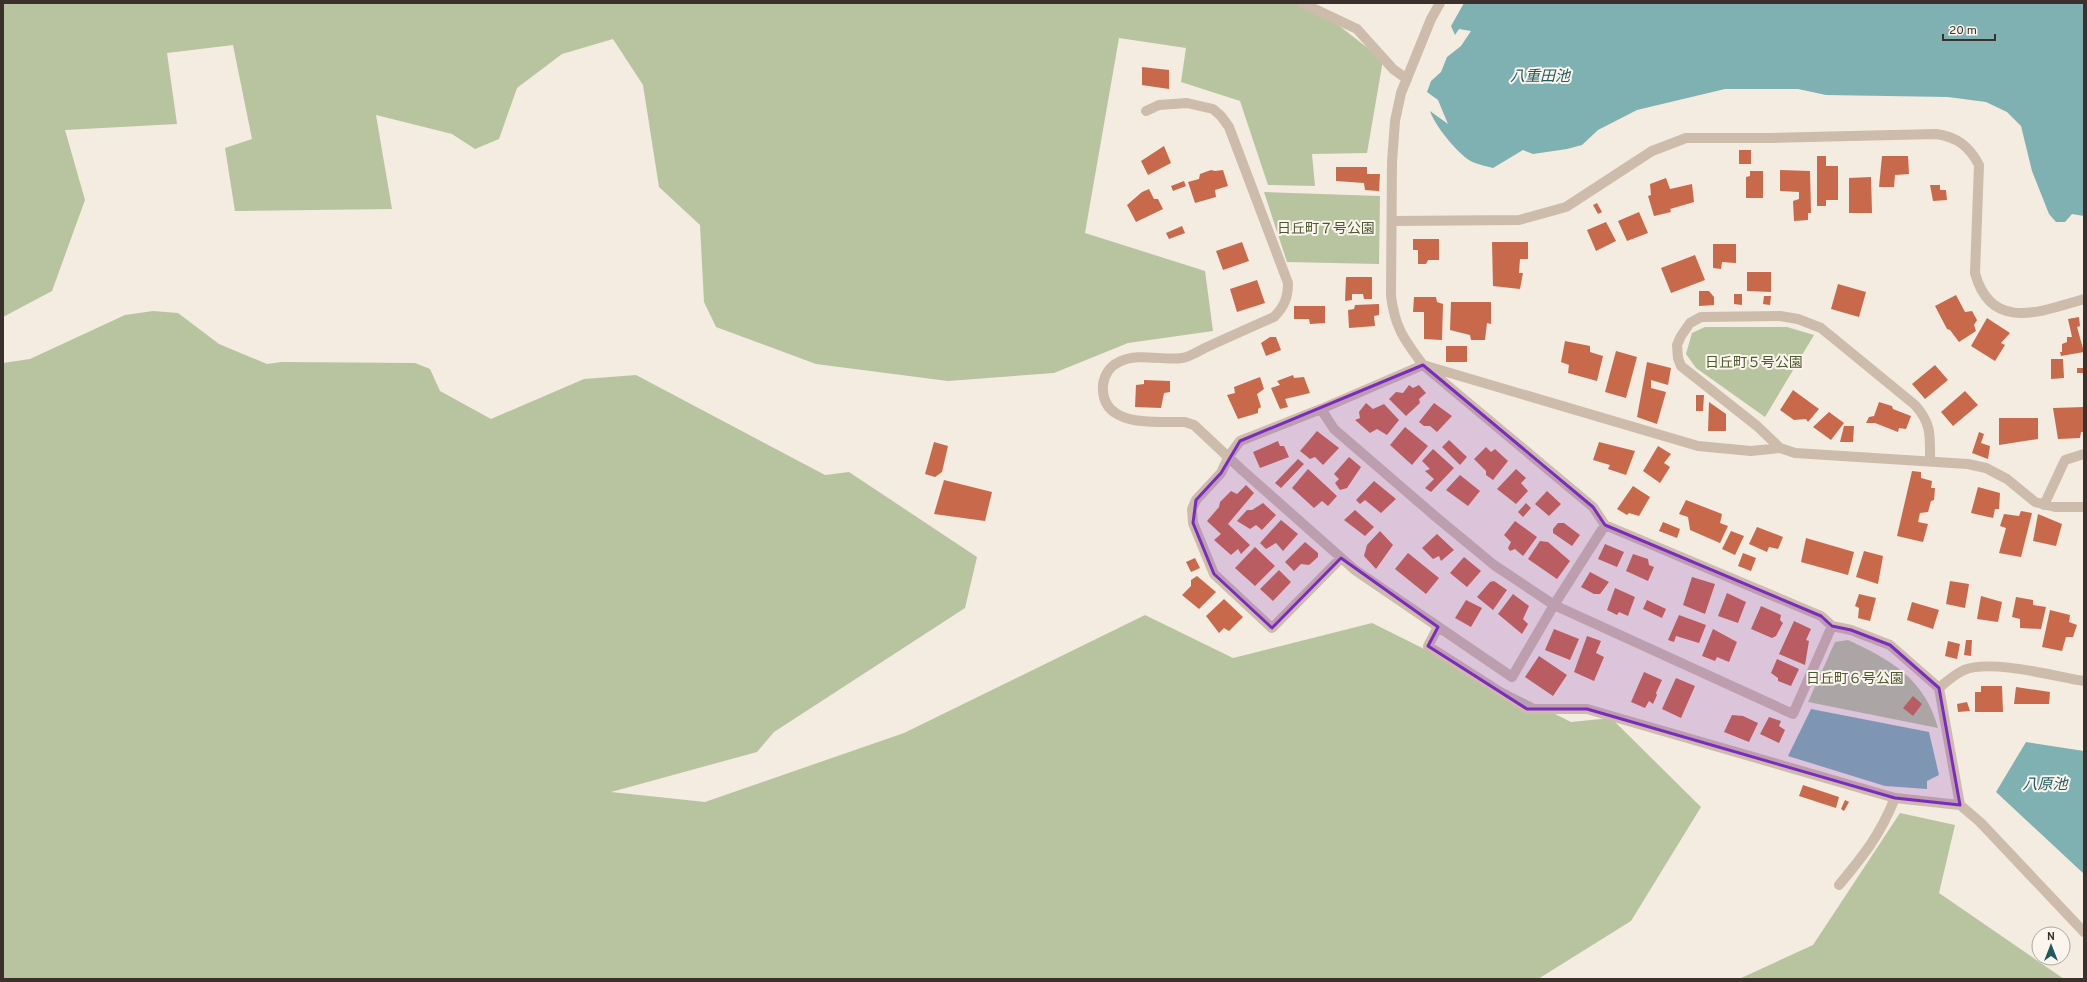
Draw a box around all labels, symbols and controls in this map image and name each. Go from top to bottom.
scale bar [1943,16,1995,42]
text: 20 m [1949,23,1977,39]
water label: 八重田池 [1510,68,1572,87]
park label: 日丘町７号公園 [1277,221,1375,238]
park label: 日丘町５号公園 [1705,355,1803,372]
park label: 日丘町６号公園 [1806,671,1904,688]
water label: 八原池 [2022,776,2069,795]
north arrow [2031,926,2071,966]
text: N [2047,930,2055,944]

